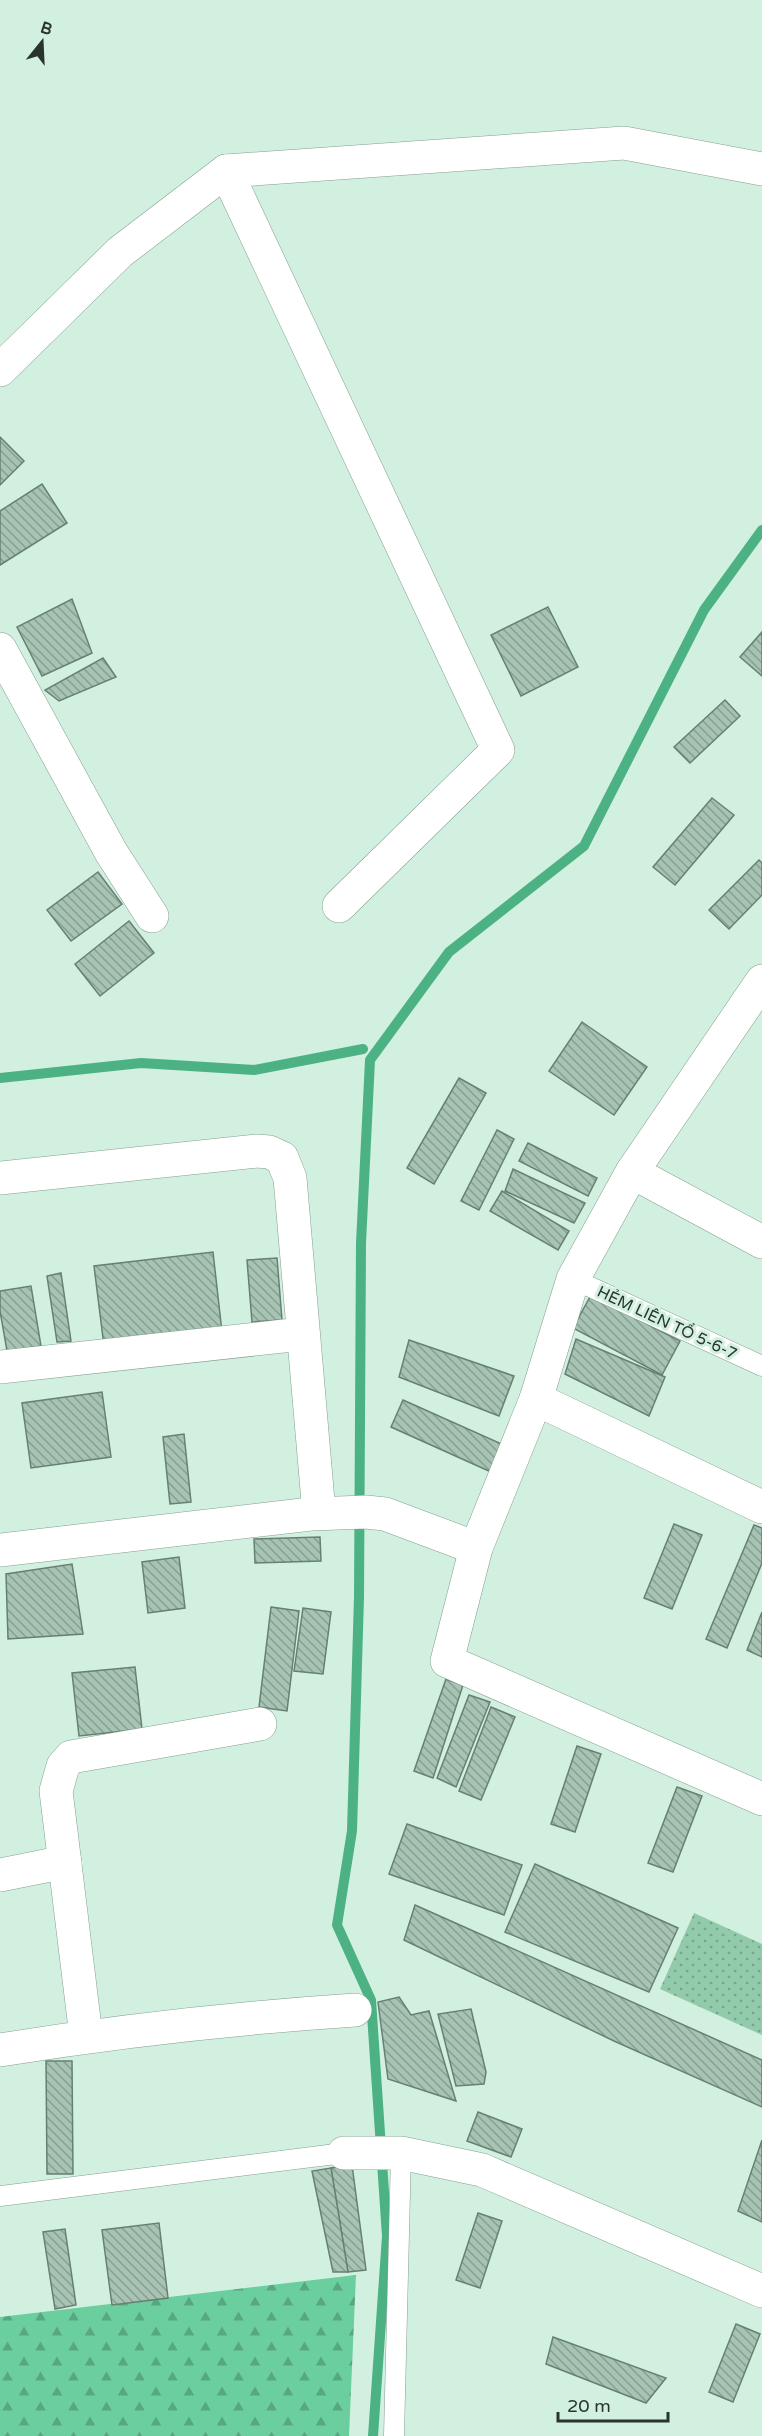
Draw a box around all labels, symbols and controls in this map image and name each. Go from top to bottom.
north arrow [12,12,72,72]
text: B [38,17,55,40]
street label: HẺM LIÊN TỔ 5-6-7 [594,1281,741,1364]
scale bar [558,2385,668,2423]
text: 20 m [567,2395,611,2417]

